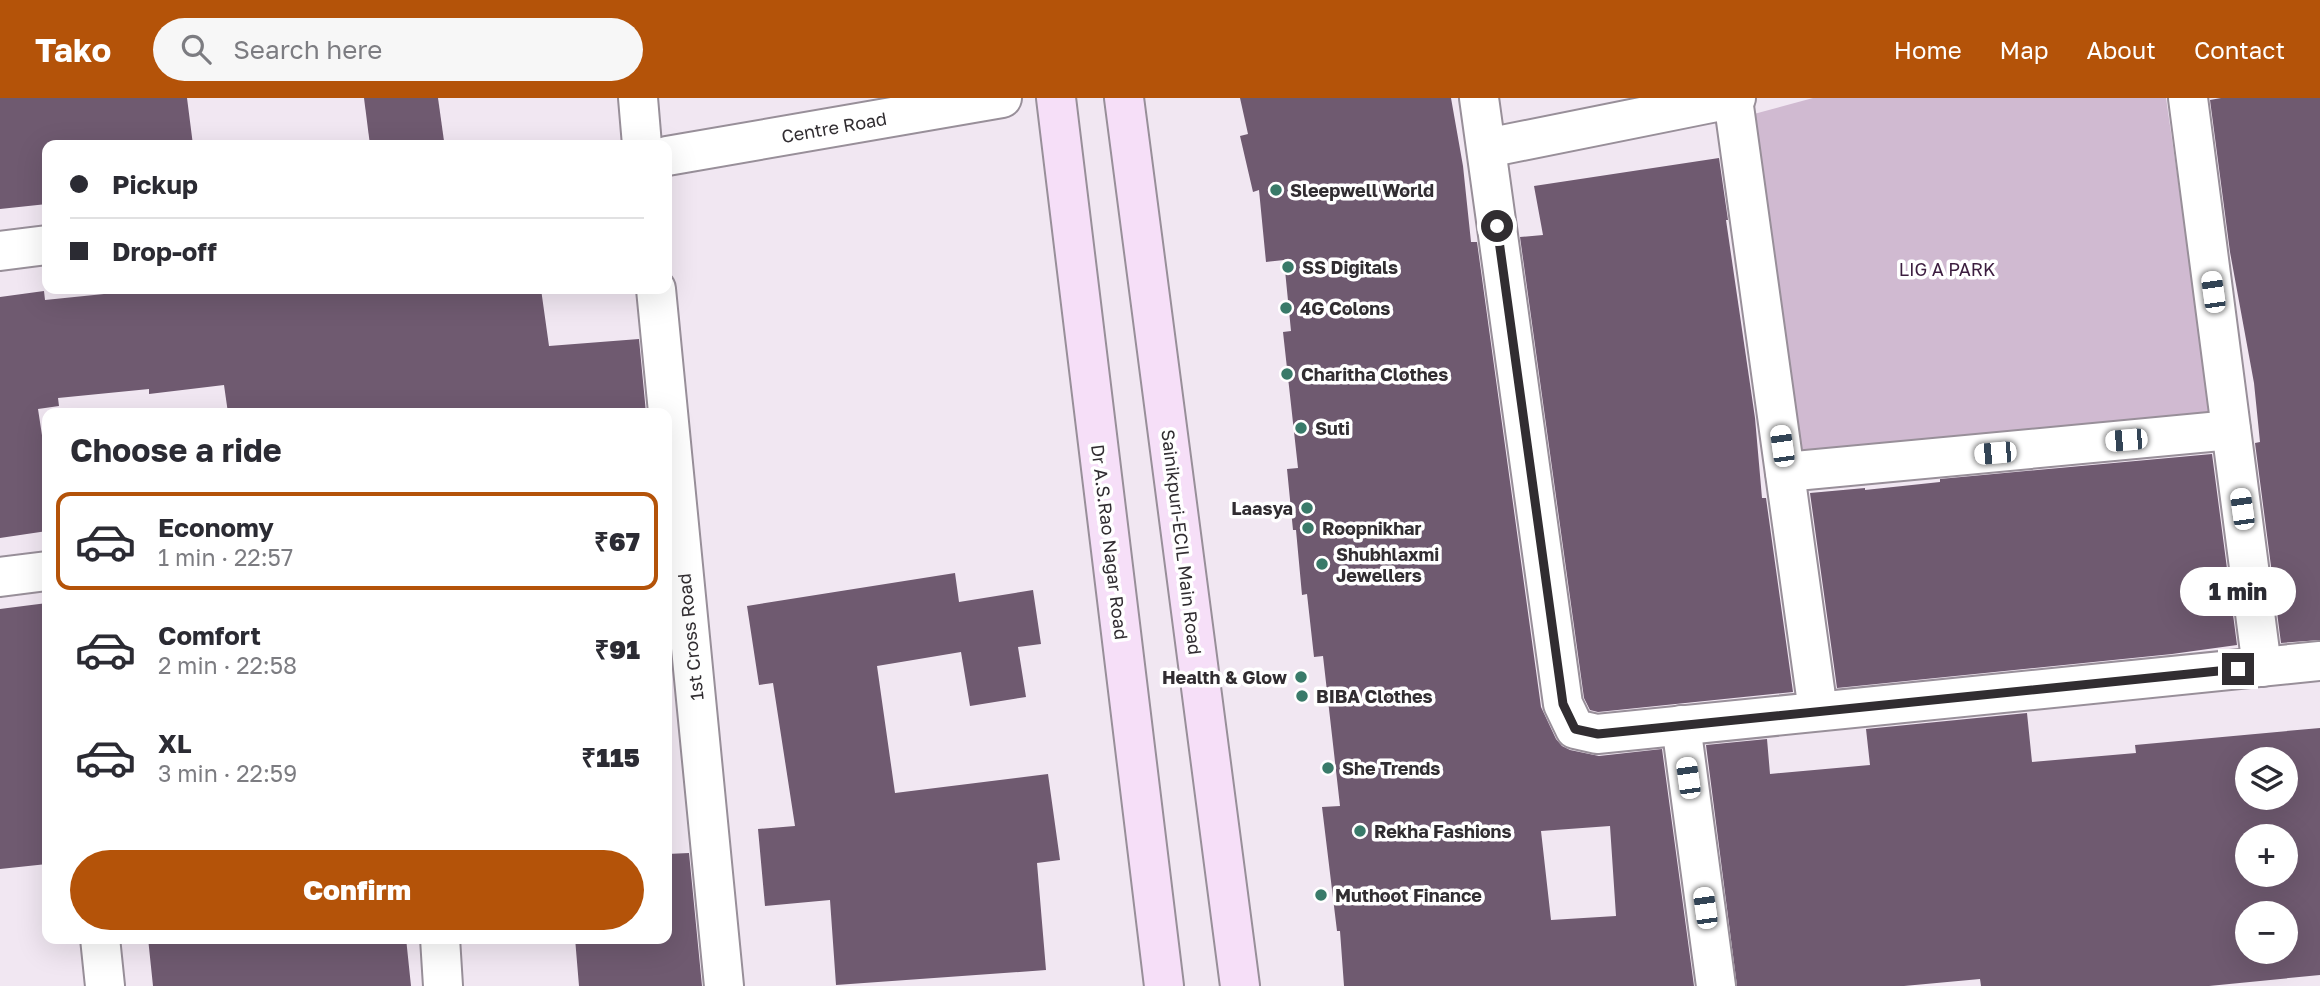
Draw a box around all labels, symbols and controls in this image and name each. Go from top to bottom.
search box [153,18,643,81]
text: Tako [35,30,111,69]
icon: search [177,30,215,68]
text: Search here [233,34,382,65]
text: Home [1894,35,1962,64]
text: Map [2000,35,2049,64]
text: About [2087,35,2156,64]
text: Contact [2194,35,2285,64]
street label: Centre Road [780,107,888,147]
text: Pickup [112,169,198,200]
place label: Sleepwell World [1290,179,1434,201]
marker: Sleepwell World [1268,182,1284,198]
route start [1481,210,1513,242]
text: Drop-off [112,236,217,267]
place label: SS Digitals [1302,256,1398,278]
park label: LIG A PARK [1899,258,1995,280]
marker: SS Digitals [1280,259,1296,275]
car [2200,270,2227,314]
place label: 4G Colons [1300,297,1390,319]
marker: 4G Colons [1278,300,1294,316]
place label: Charitha Clothes [1301,363,1448,385]
marker: Charitha Clothes [1279,366,1295,382]
place label: Suti [1315,417,1350,439]
marker: Suti [1293,420,1309,436]
car [1769,424,1796,468]
street label: Sainikpuri-ECIL Main Road [1157,428,1207,656]
car [2105,428,2148,452]
text: Choose a ride [70,431,282,469]
car [1974,441,2017,465]
street label: Dr A.S.Rao Nagar Road [1087,443,1133,641]
car [2229,487,2256,531]
place label: Laasya [1231,497,1293,519]
marker: Laasya [1299,500,1315,516]
icon: car [74,510,137,573]
text: Economy [158,512,274,543]
place label: Roopnikhar [1322,517,1422,539]
marker: Roopnikhar [1300,520,1316,536]
text: ₹67 [594,526,640,557]
text: 1 min · 22:57 [158,543,293,571]
place label: Shubhlaxmi Jewellers [1336,543,1439,586]
marker: Shubhlaxmi Jewellers [1314,556,1330,572]
callout: 1 min [2180,568,2296,616]
street label: 1st Cross Road [672,572,708,702]
text: 1 min [2209,577,2267,605]
icon: car [74,618,137,681]
text: Comfort [158,620,261,651]
text: ₹91 [594,634,640,665]
text: 2 min · 22:58 [158,651,297,679]
route end [2222,653,2254,685]
place label: Health & Glow [1162,666,1287,688]
marker: Health & Glow [1293,669,1309,685]
place label: BIBA Clothes [1316,685,1433,707]
marker: BIBA Clothes [1294,688,1310,704]
icon: car [74,726,137,789]
text: XL [158,728,192,759]
text: ₹115 [581,742,640,773]
map controls [2235,747,2298,964]
button: layers [2235,747,2298,810]
car [1675,756,1702,800]
place label: She Trends [1342,757,1440,779]
text: 3 min · 22:59 [158,759,297,787]
marker: She Trends [1320,760,1336,776]
place label: Rekha Fashions [1374,820,1512,842]
marker: Rekha Fashions [1352,823,1368,839]
button: + [2235,824,2298,887]
button: Confirm [70,850,644,930]
place label: Muthoot Finance [1335,884,1482,906]
car [1692,886,1719,930]
marker: Muthoot Finance [1313,887,1329,903]
button: − [2235,901,2298,964]

